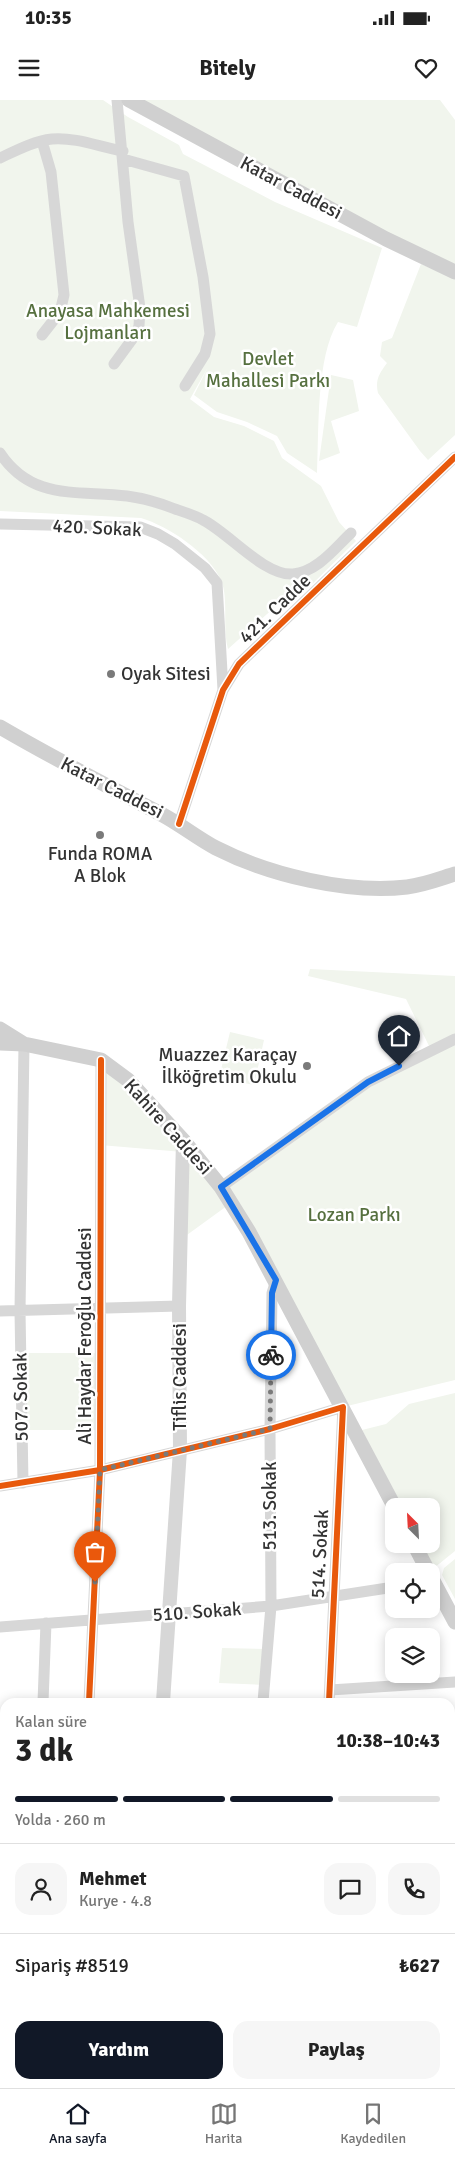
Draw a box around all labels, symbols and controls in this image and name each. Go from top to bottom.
text: 10:35 [25,6,72,30]
icon: menu [15,54,43,82]
text: Bitely [199,54,256,81]
icon: heart [412,54,440,82]
street label: Katar Caddesi [236,151,346,225]
park label: Anayasa Mahkemesi Lojmanları [26,299,190,345]
park label: Devlet Mahallesi Parkı [206,347,330,393]
street label: 420. Sokak [52,514,143,542]
street label: 421. Cadde [234,569,316,649]
place label: Oyak Sitesi [121,662,211,686]
marker: Oyak Sitesi [105,668,117,680]
street label: Katar Caddesi [57,752,167,824]
marker: Funda ROMA A Blok [94,829,106,841]
place label: Funda ROMA A Blok [48,842,153,888]
pin [378,1015,420,1066]
icon: home [385,1022,413,1050]
place label: Muazzez Karaçay İlköğretim Okulu [158,1043,297,1089]
marker: Muazzez Karaçay İlköğretim Okulu [301,1060,313,1072]
street label: Kahire Caddesi [119,1074,217,1180]
park label: Lozan Parkı [307,1203,401,1227]
street label: Ali Haydar Feroğlu Caddesi [73,1227,97,1445]
street label: Tiflis Caddesi [168,1323,192,1431]
courier [246,1330,296,1380]
icon: bike [257,1341,285,1369]
street label: 507. Sokak [8,1352,34,1442]
street label: 513. Sokak [258,1461,282,1551]
north arrow [385,1498,440,1552]
map controls [385,1498,440,1683]
street label: 514. Sokak [306,1508,334,1599]
pin [74,1531,116,1582]
icon: bag [81,1538,109,1566]
button: locate [385,1563,440,1618]
street label: 510. Sokak [152,1597,243,1627]
button: layers [385,1628,440,1683]
text: Kalan süre [15,1712,87,1732]
text: 10:38–10:43 [336,1729,440,1753]
text: 3 dk [15,1731,73,1770]
text: Yolda · 260 m [15,1810,106,1830]
button: person [15,1863,67,1915]
button: chat [324,1863,376,1915]
button: phone [388,1863,440,1915]
text: Mehmet [79,1867,147,1891]
text: Kurye · 4.8 [79,1891,152,1911]
text: Sipariş #8519 [15,1954,129,1978]
text: ₺627 [399,1954,440,1978]
button: Yardım [15,2021,223,2079]
button: Paylaş [233,2021,440,2079]
tab: Ana sayfa [49,2100,107,2147]
tab: Harita [205,2100,242,2147]
tab: Kaydedilen [340,2100,406,2147]

